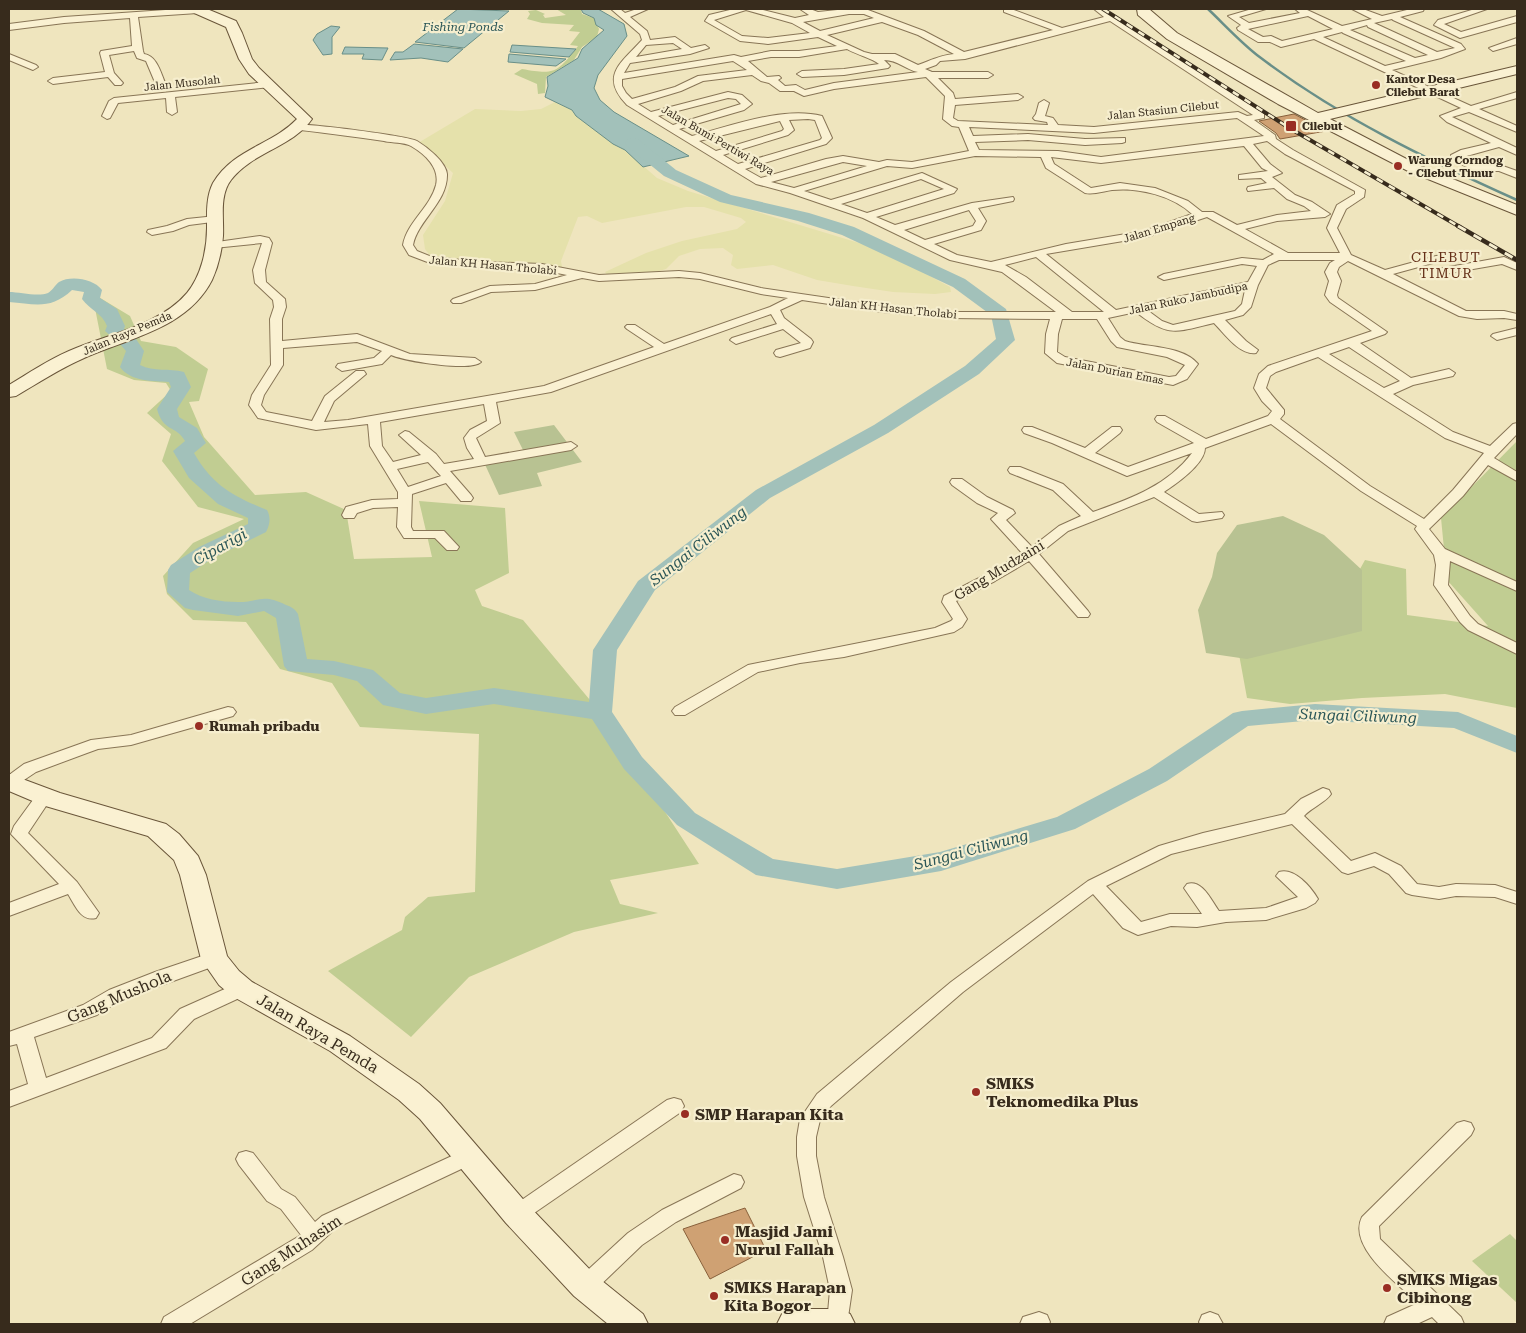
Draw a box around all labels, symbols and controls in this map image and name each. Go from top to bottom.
water label: Fishing Ponds [422,20,504,34]
street label: Jalan Musolah [143,73,221,94]
place label: Kantor Desa Cilebut Barat [1386,73,1460,99]
marker: Kantor Desa Cilebut Barat [1370,79,1382,91]
street label: Jalan Stasiun Cilebut [1107,98,1220,123]
street label: Jalan Bumi Pertiwi Raya [659,103,776,178]
marker: Cilebut [1284,119,1298,133]
place label: Cilebut [1302,120,1343,133]
place label: Warung Corndog - Cilebut Timur [1408,154,1503,180]
marker: Warung Corndog - Cilebut Timur [1392,160,1404,172]
street label: Jalan Empang [1122,211,1197,246]
district label: CILEBUT TIMUR [1411,249,1481,281]
street label: Jalan KH Hasan Tholabi [428,253,558,278]
street label: Jalan Ruko Jambudipa [1128,280,1249,317]
street label: Jalan KH Hasan Tholabi [828,295,958,322]
street label: Jalan Raya Pemda [81,309,174,358]
street label: Jalan Durian Emas [1065,356,1165,387]
water label: Sungai Ciliwung [645,503,750,590]
water label: Ciparigi [190,525,250,569]
street label: Gang Mudzaini [951,537,1047,603]
water label: Sungai Ciliwung [1298,705,1417,727]
place label: Rumah pribadu [209,718,319,734]
marker: Rumah pribadu [193,720,205,732]
water label: Sungai Ciliwung [911,826,1030,874]
street label: Gang Mushola [64,966,174,1027]
street label: Jalan Raya Pemda [253,990,382,1077]
place label: SMKS Teknomedika Plus [986,1074,1138,1111]
marker: SMKS Teknomedika Plus [970,1086,982,1098]
place label: SMP Harapan Kita [695,1105,844,1124]
marker: SMP Harapan Kita [679,1108,691,1120]
street label: Gang Muhasim [237,1211,346,1290]
place label: Masjid Jami Nurul Fallah [735,1222,834,1259]
marker: Masjid Jami Nurul Fallah [719,1234,731,1246]
place label: SMKS Migas Cibinong [1397,1270,1498,1307]
place label: SMKS Harapan Kita Bogor [724,1278,846,1315]
marker: SMKS Migas Cibinong [1381,1282,1393,1294]
marker: SMKS Harapan Kita Bogor [708,1290,720,1302]

